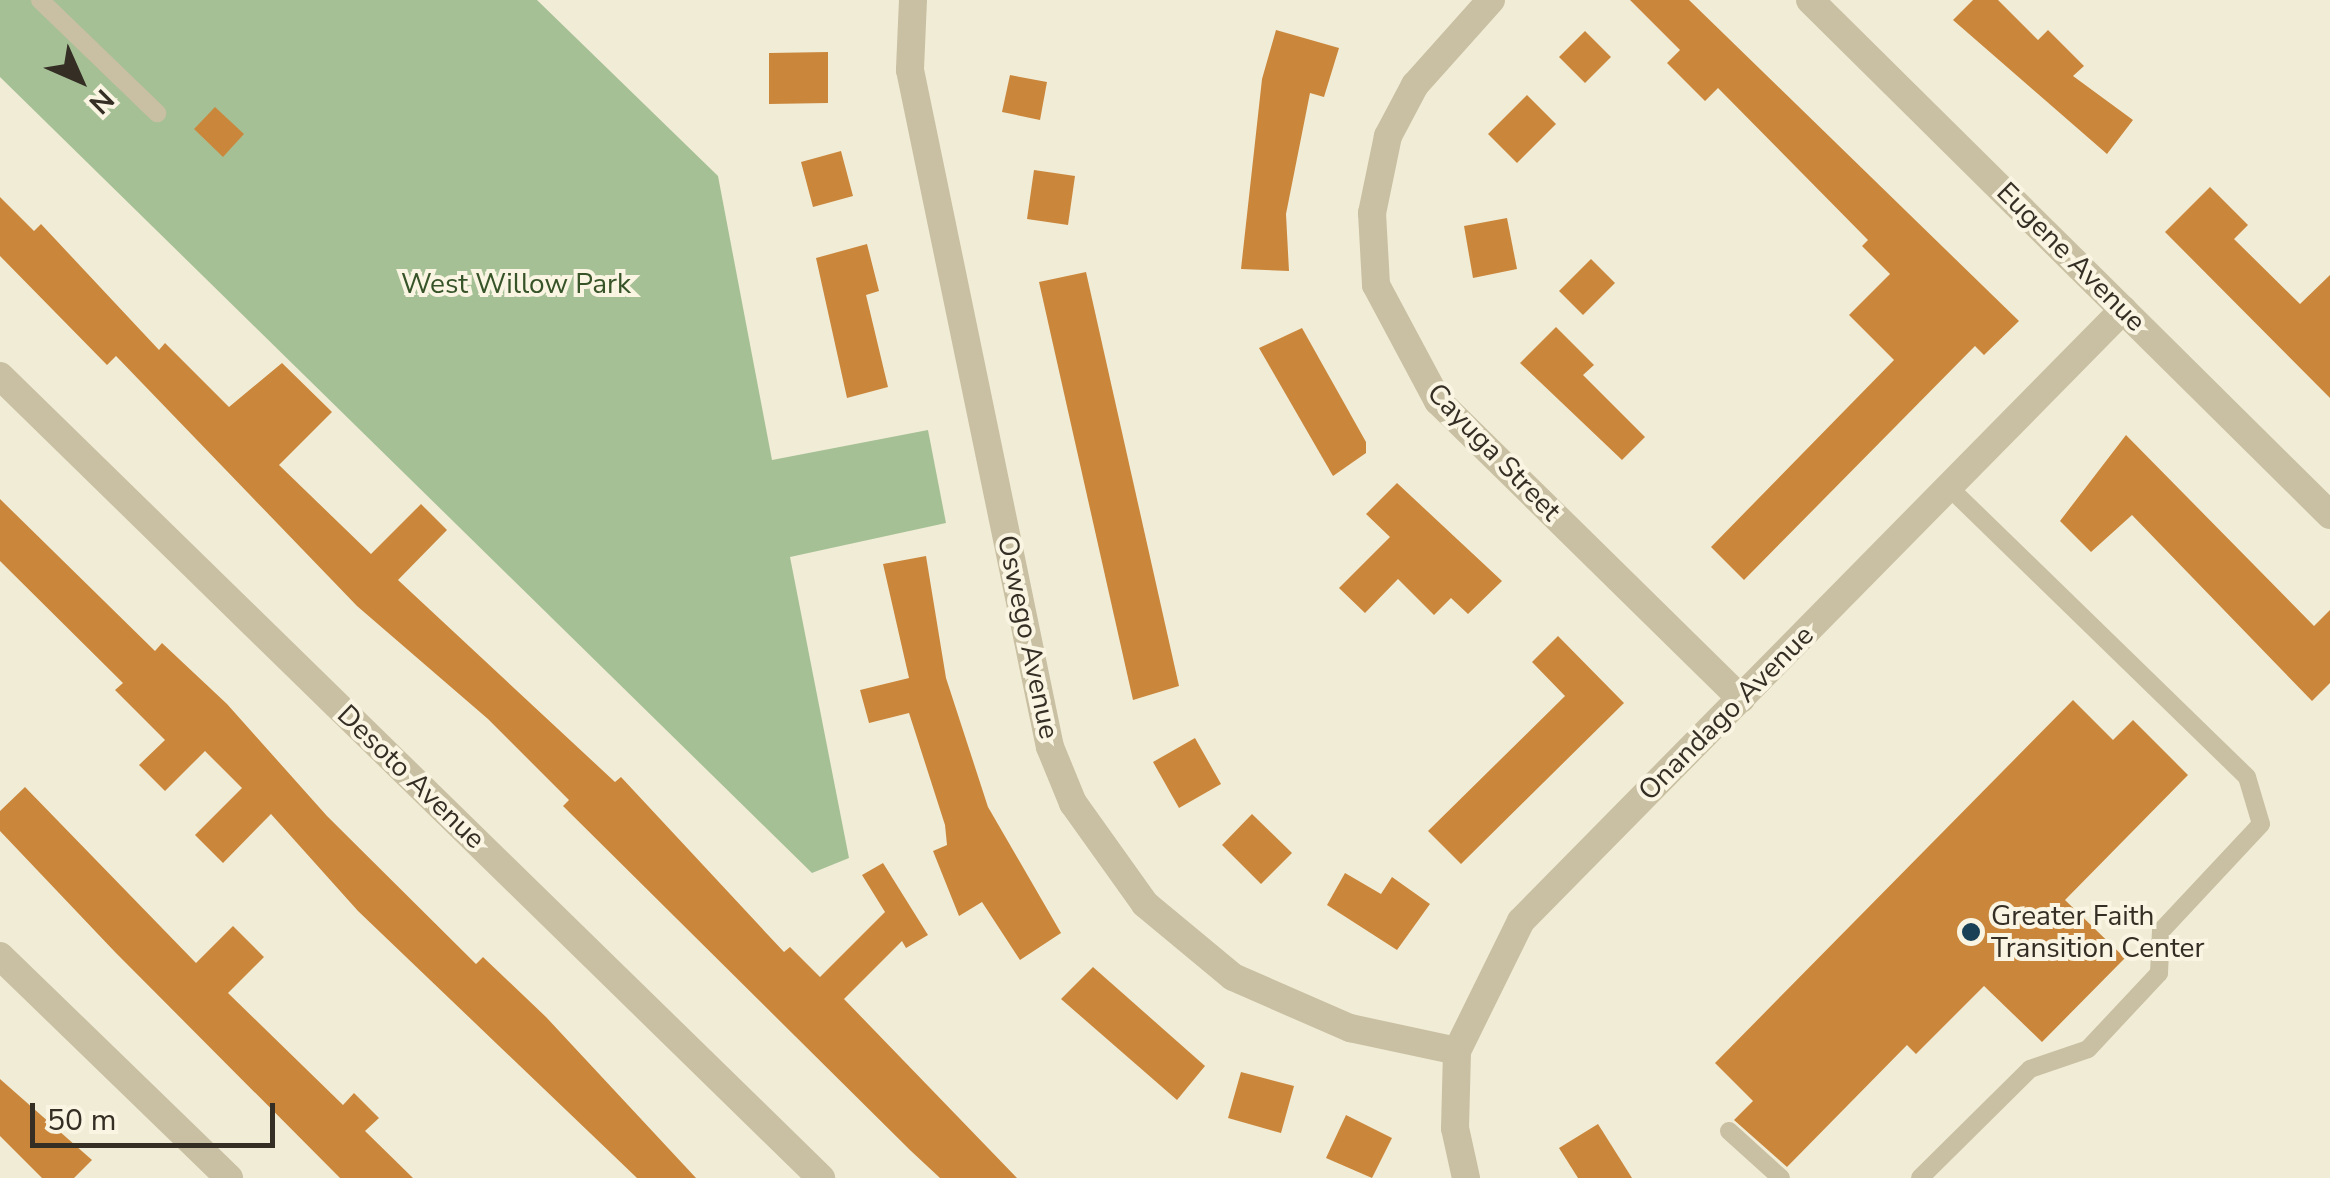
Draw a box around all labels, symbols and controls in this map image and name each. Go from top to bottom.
north arrow [30,30,130,130]
text: N [80,80,122,122]
street label: Eugene Avenue [1990,176,2152,338]
park label: West Willow Park [401,267,631,301]
street label: Cayuga Street [1420,376,1568,528]
street label: Oswego Avenue [990,532,1066,742]
street label: Onandago Avenue [1631,618,1821,808]
street label: Desoto Avenue [330,698,492,856]
place label: Greater Faith Transition Center [1991,899,2205,965]
marker: Greater Faith Transition Center [1960,921,1982,943]
scale bar [35,1083,280,1145]
text: 50 m [47,1100,116,1141]

